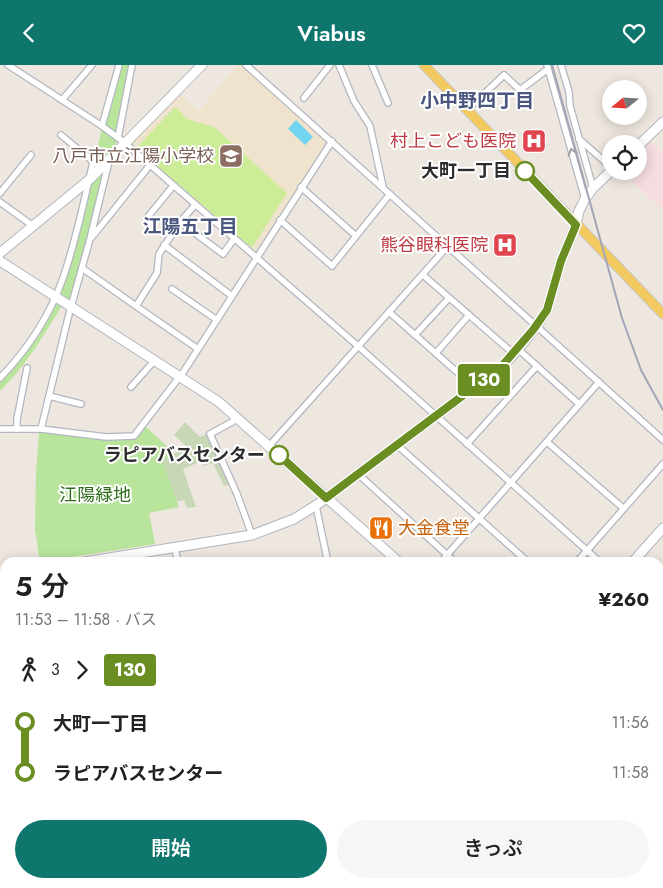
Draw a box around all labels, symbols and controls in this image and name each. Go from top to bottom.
text: Viabus [297,17,366,49]
icon: back [15,19,43,47]
icon: heart [620,19,648,47]
north arrow [602,80,648,125]
map controls [602,80,647,180]
district label: 小中野四丁目 [420,87,534,114]
place label: 村上こども医院 [390,128,516,154]
hospital icon: 村上こども医院 [521,128,547,154]
button: locate [602,135,647,180]
place label: 八戸市立江陽小学校 [52,143,214,169]
school or university icon: 八戸市立江陽小学校 [218,143,244,169]
one-way arrow [567,148,577,157]
place label: 大町一丁目 [421,158,511,184]
marker: 大町一丁目 [515,161,535,181]
district label: 江陽五丁目 [142,213,238,240]
place label: 熊谷眼科医院 [380,232,488,258]
hospital icon: 熊谷眼科医院 [492,232,518,258]
line badge: 130 [455,364,513,396]
text: 130 [468,367,500,393]
place label: ラピアバスセンター [104,442,265,468]
marker: ラピアバスセンター [269,445,289,465]
park label: 江陽緑地 [59,482,131,508]
restaurant icon: 大金食堂 [368,515,394,541]
place label: 大金食堂 [398,515,470,541]
text: 5 分 [15,566,69,607]
text: ¥260 [599,586,649,613]
text: 11:53 – 11:58 · バス [15,608,157,631]
icon: walk [15,656,43,684]
icon: forward [68,656,96,684]
text: 130 [114,657,146,683]
text: 3 [51,658,60,681]
text: 大町一丁目 [53,710,148,737]
text: 11:56 [612,711,649,734]
text: ラピアバスセンター [53,760,223,787]
text: 11:58 [612,761,649,784]
button: 開始 [15,820,327,878]
button: きっぷ [337,820,649,878]

